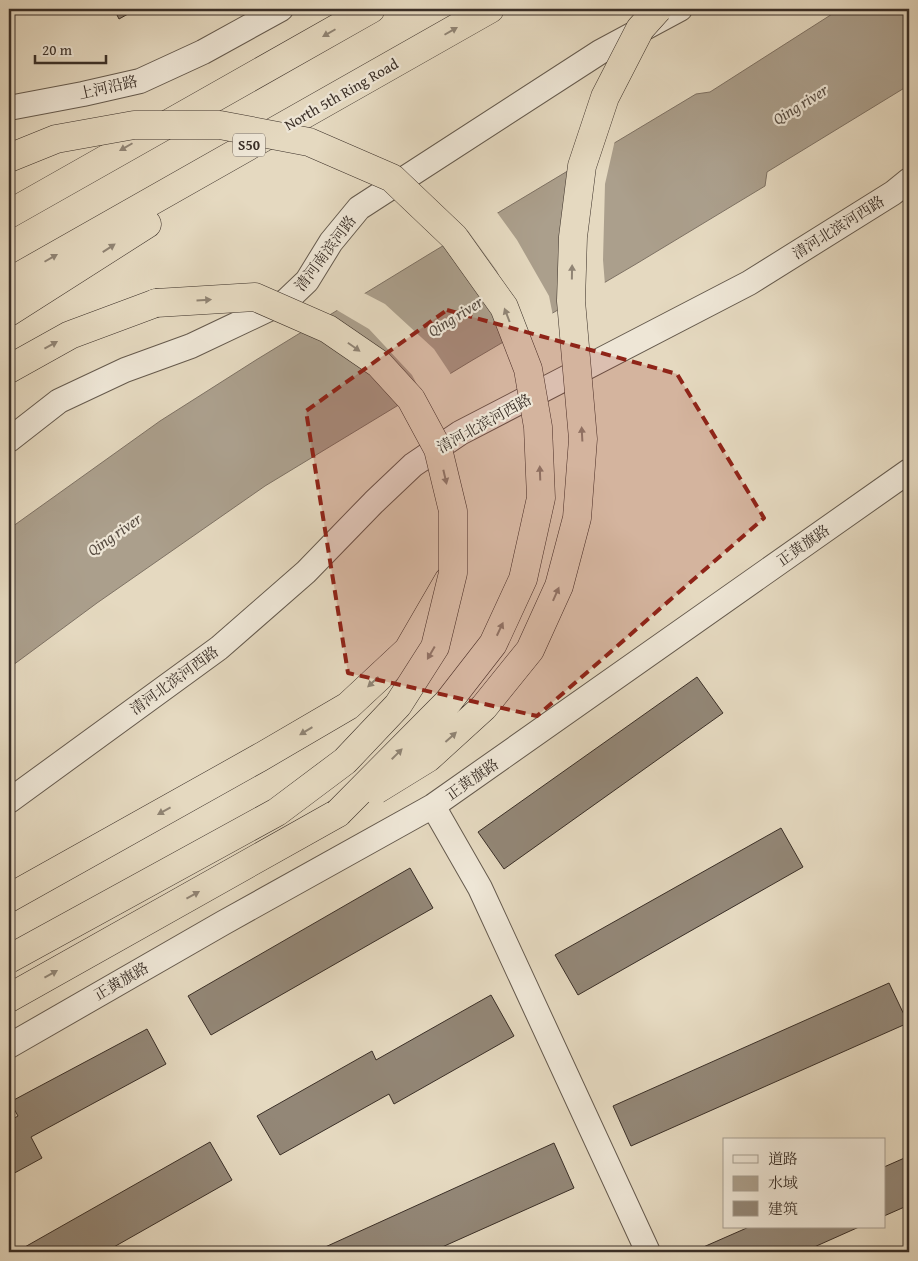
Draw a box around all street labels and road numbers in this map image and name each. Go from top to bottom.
street label: North 5th Ring Road [280,53,402,135]
street label: 上河沿路 [76,70,140,104]
road number: S50 [233,134,265,156]
street label: 清河北滨河西路 [788,190,888,264]
street label: 清河南滨河路 [290,211,360,295]
street label: 清河北滨河西路 [433,388,535,458]
street label: 正黄旗路 [772,519,834,571]
street label: 清河北滨河西路 [125,641,223,719]
street label: 正黄旗路 [441,753,503,805]
street label: 正黄旗路 [90,957,152,1005]

